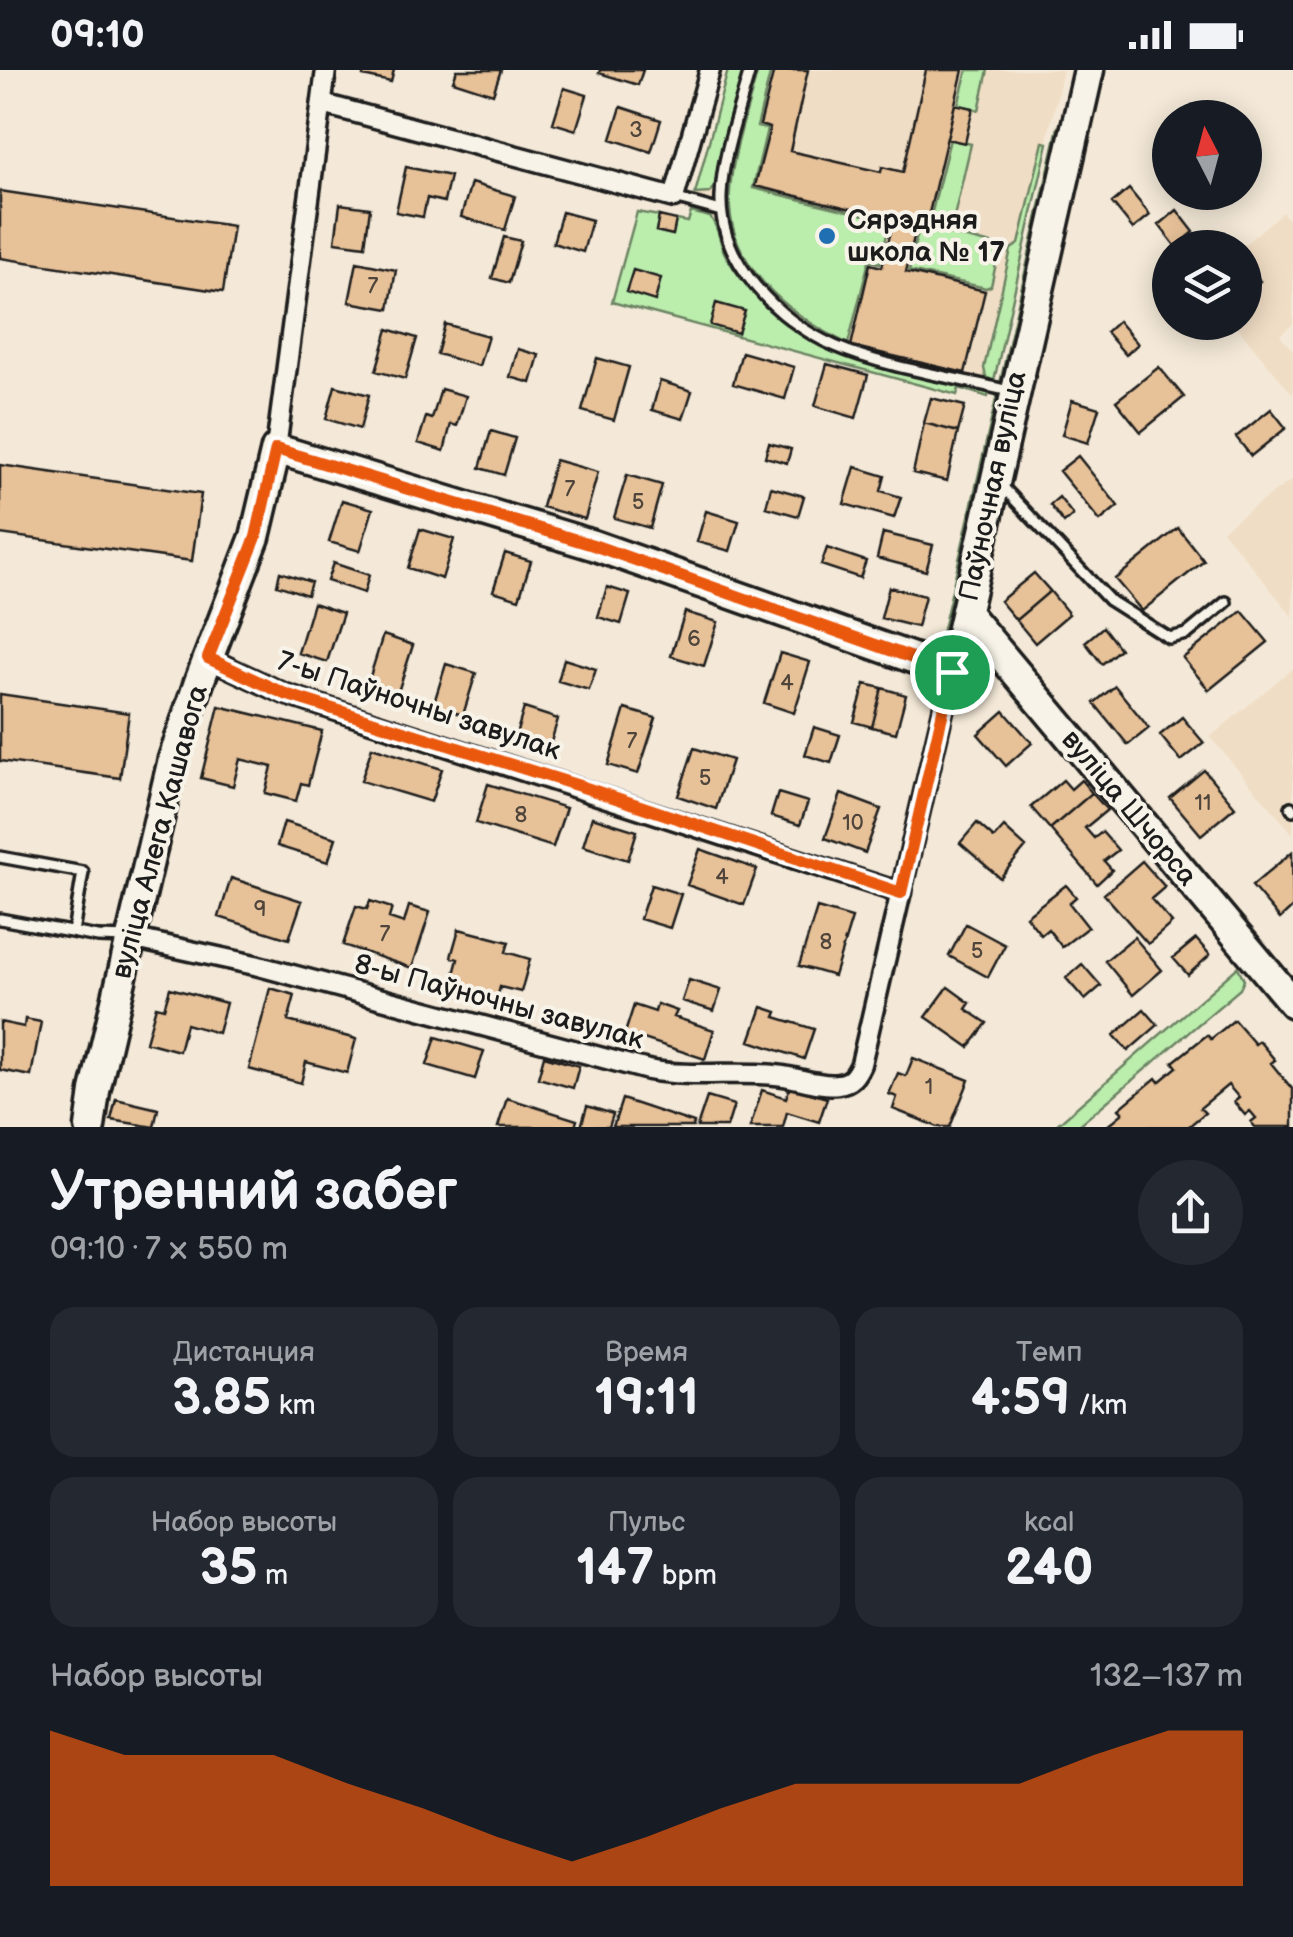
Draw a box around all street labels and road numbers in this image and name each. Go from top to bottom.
street label: Паўночная вуліца [953,368,1034,604]
street label: 7-ы Паўночны завулак [273,645,565,767]
street label: вуліца Алега Кашавога [105,681,215,982]
street label: вуліца Шчорса [1054,723,1204,893]
street label: 8-ы Паўночны завулак [351,947,647,1057]

